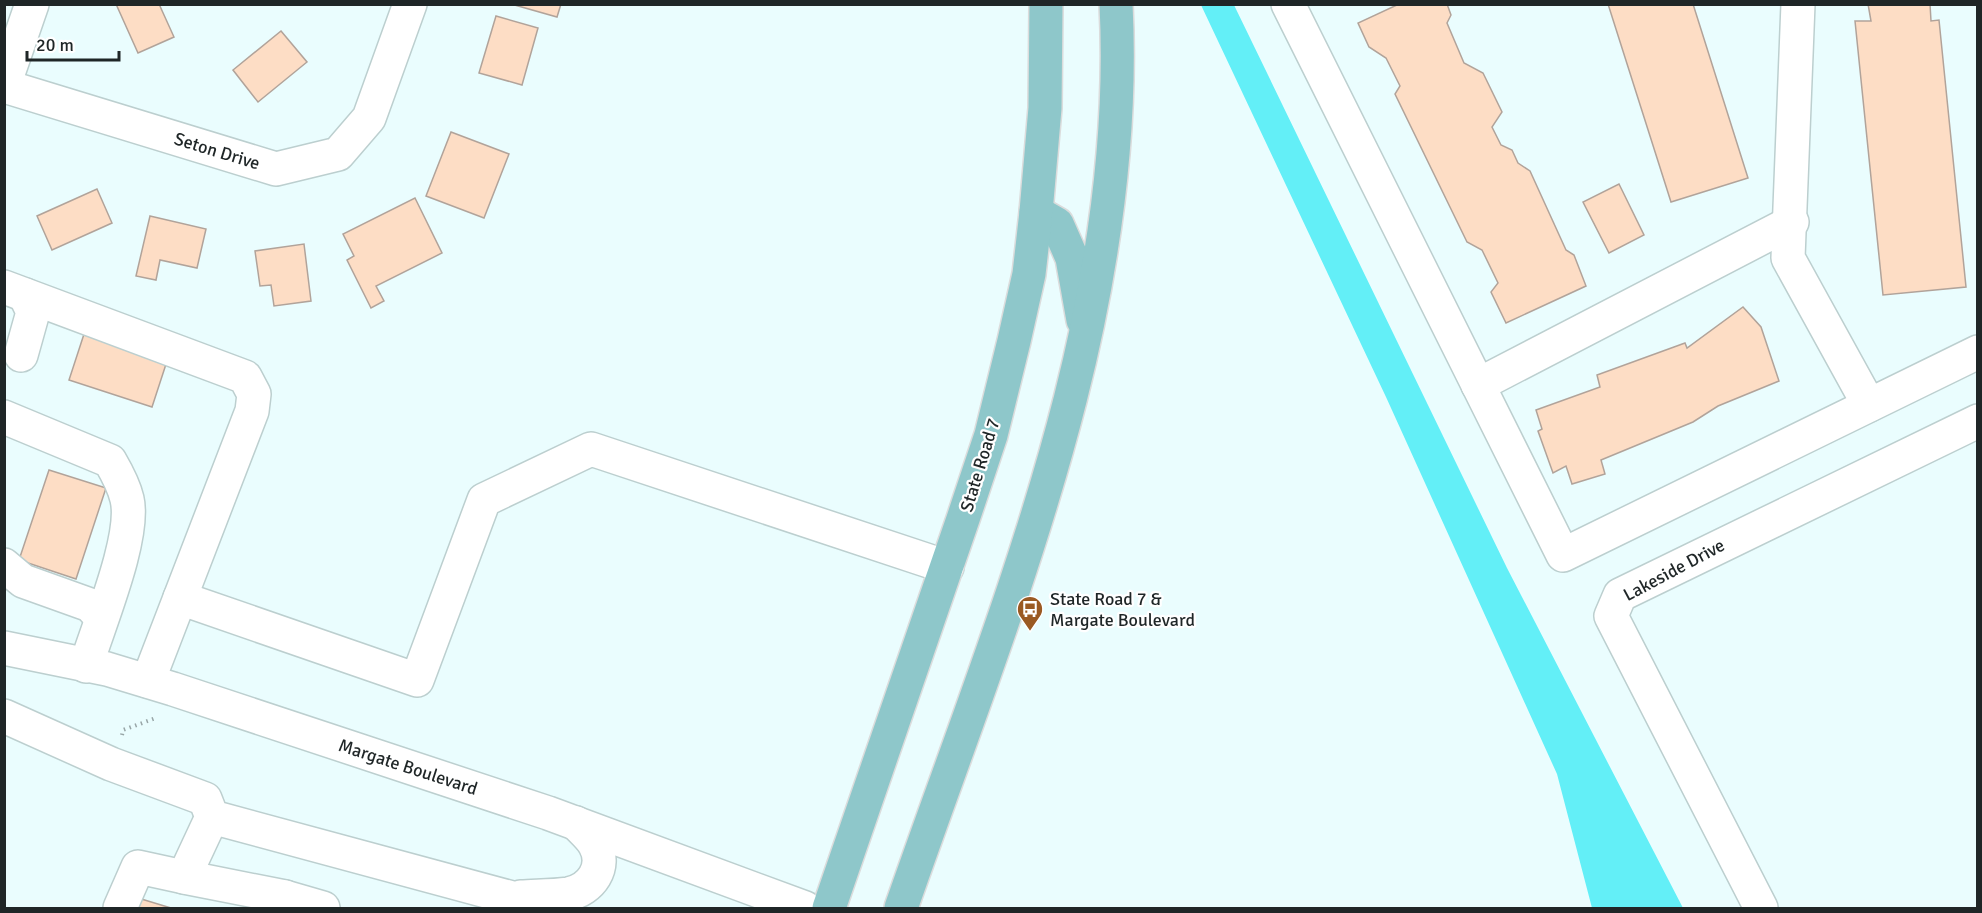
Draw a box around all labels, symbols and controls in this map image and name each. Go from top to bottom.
scale bar [27,24,118,62]
text: 20 m [36,34,74,56]
street label: Seton Drive [171,128,263,174]
street label: State Road 7 [955,416,1005,514]
street label: Lakeside Drive [1620,534,1728,606]
place label: State Road 7 & Margate Boulevard [1050,588,1195,631]
bus stop icon: State Road 7 & Margate Boulevard [1015,594,1045,632]
street label: Margate Boulevard [336,734,480,800]

